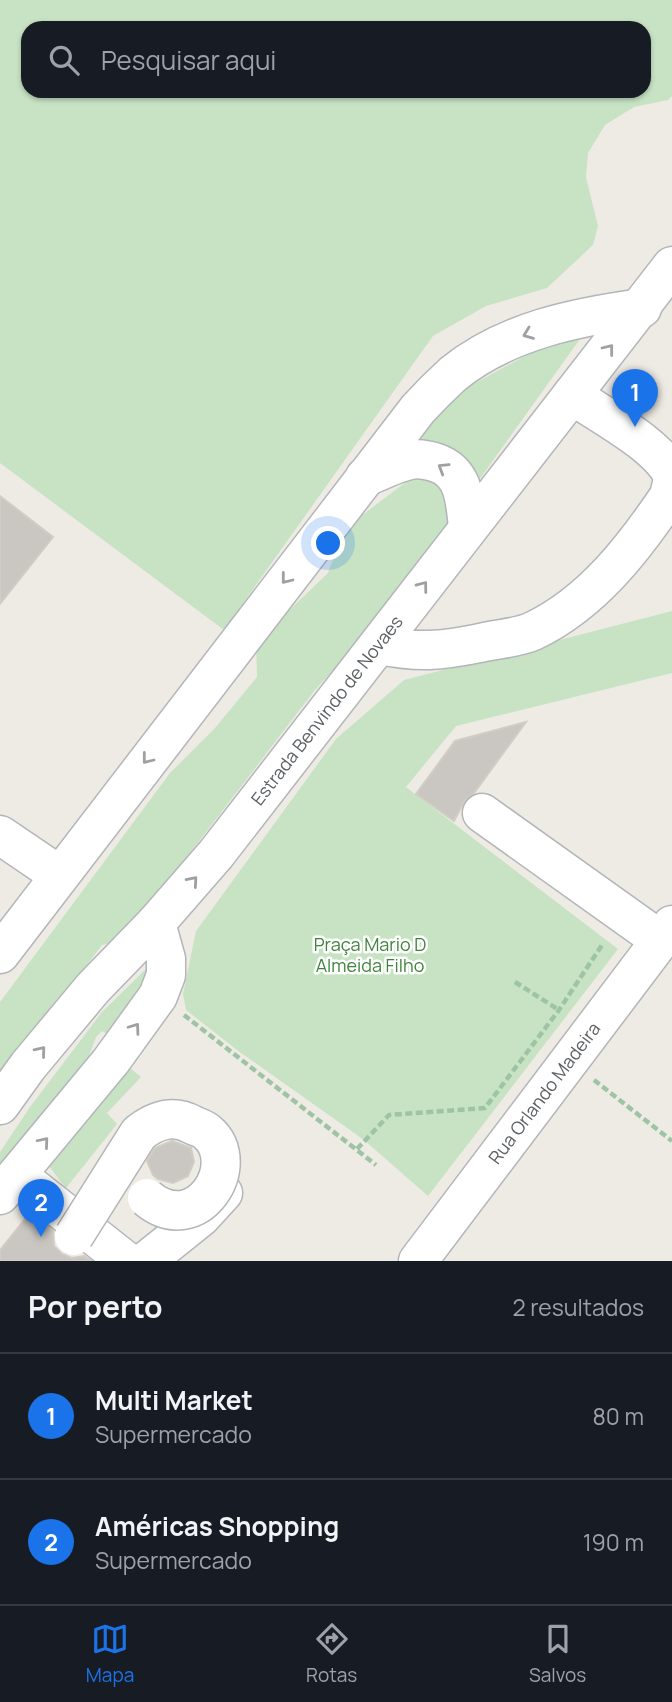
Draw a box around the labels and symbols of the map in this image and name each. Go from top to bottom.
one-way arrow [522,325,534,339]
one-way arrow [601,345,613,358]
pin: 1 [612,369,658,427]
one-way arrow [438,463,451,476]
your location [311,526,345,560]
one-way arrow [282,571,295,584]
one-way arrow [415,581,428,594]
street label: Estrada Benvindo de Novaes [245,610,408,810]
one-way arrow [143,752,156,764]
one-way arrow [185,876,197,889]
park label: Praça Mario D Almeida Filho [314,932,426,977]
street label: Rua Orlando Madeira [483,1017,605,1169]
one-way arrow [127,1023,139,1036]
one-way arrow [33,1046,46,1058]
one-way arrow [35,1138,48,1150]
pin: 2 [18,1179,64,1237]

